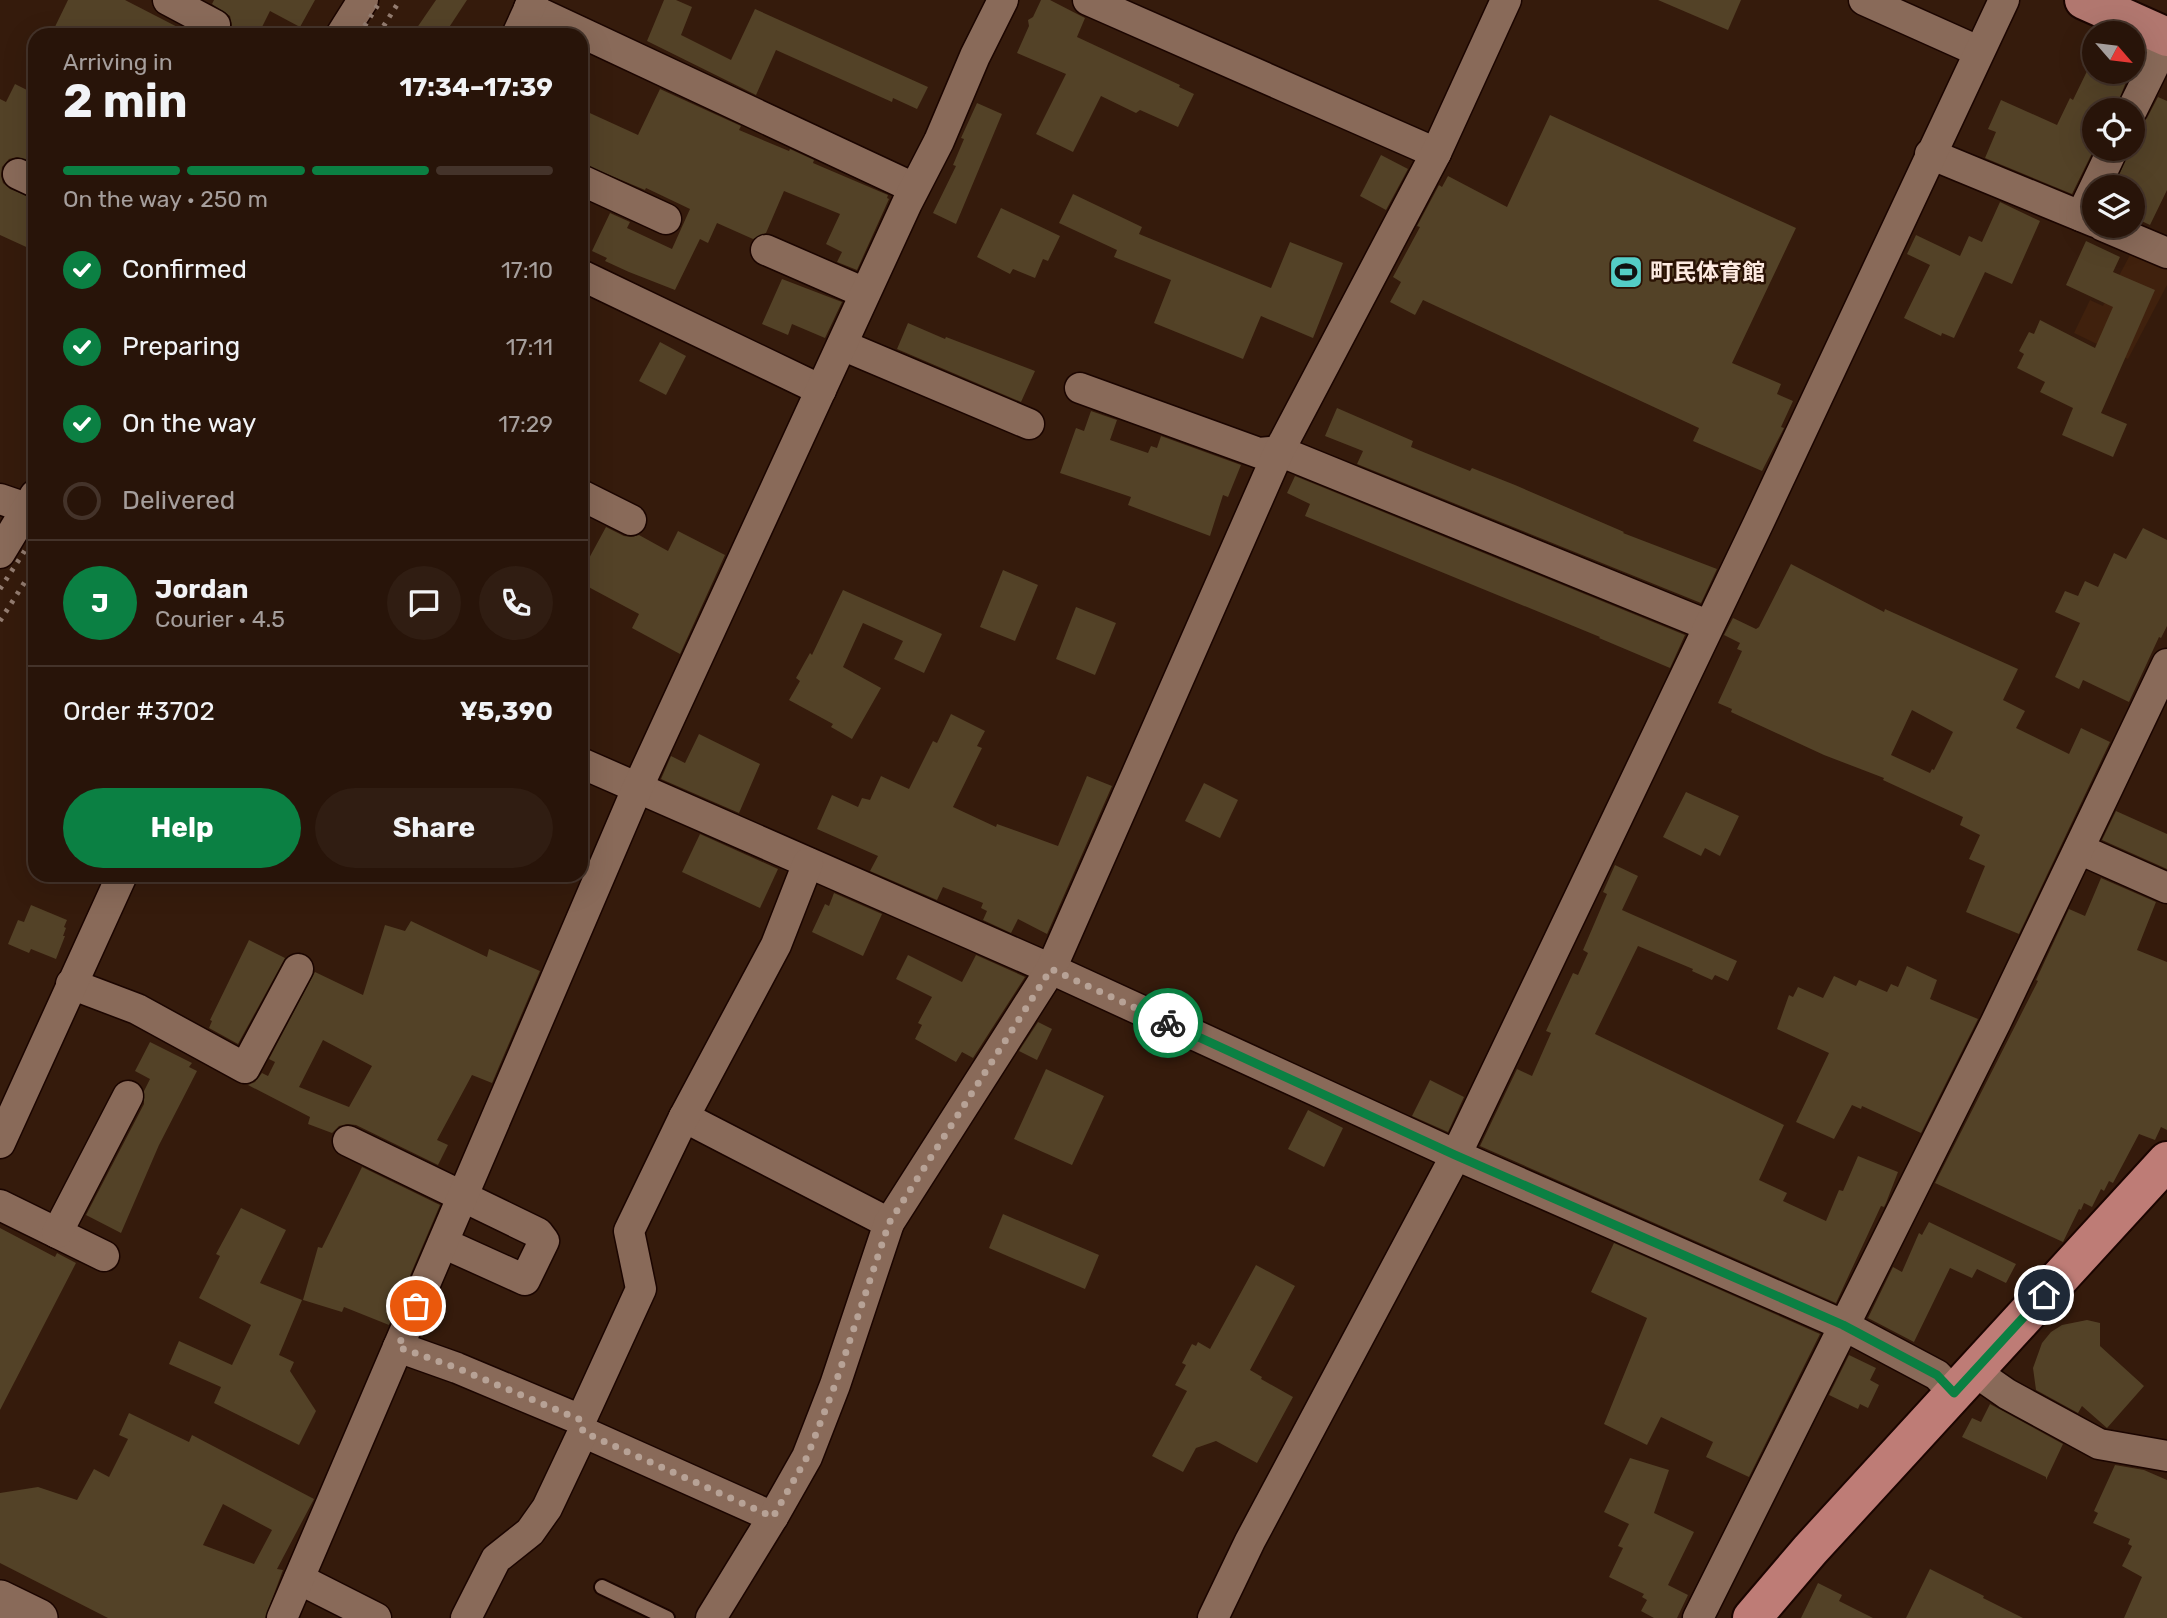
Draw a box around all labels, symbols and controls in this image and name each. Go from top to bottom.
north arrow [2082,21,2146,84]
map controls [2082,21,2145,238]
text: Arriving in [63,48,173,76]
text: 17:34–17:39 [399,72,553,103]
text: 2 min [63,74,188,129]
button: locate [2082,98,2145,161]
button: layers [2082,175,2145,238]
text: On the way · 250 m [63,185,268,213]
icon: check [63,251,101,289]
sports icon: 町民体育館 [1607,253,1645,291]
text: Confirmed [122,254,247,285]
text: 17:10 [501,256,553,284]
place label: 町民体育館 [1650,258,1765,286]
icon: check [63,328,101,366]
text: Preparing [122,331,240,362]
text: 17:11 [506,333,553,361]
icon: check [63,405,101,443]
text: On the way [122,408,256,439]
text: 17:29 [498,410,553,438]
text: Delivered [122,485,235,516]
button: chat [387,566,461,640]
button: phone [479,566,553,640]
text: Jordan [155,574,248,605]
text: J [91,588,109,619]
text: Courier · 4.5 [155,605,285,633]
text: Order #3702 [63,696,215,727]
text: ¥5,390 [460,696,553,727]
button: Help [63,788,301,868]
button: Share [315,788,553,868]
courier [1133,988,1203,1058]
icon: bike [1149,1004,1187,1042]
pin [2014,1265,2074,1325]
pin [386,1276,446,1336]
icon: home [2025,1276,2063,1314]
icon: bag [397,1287,435,1325]

